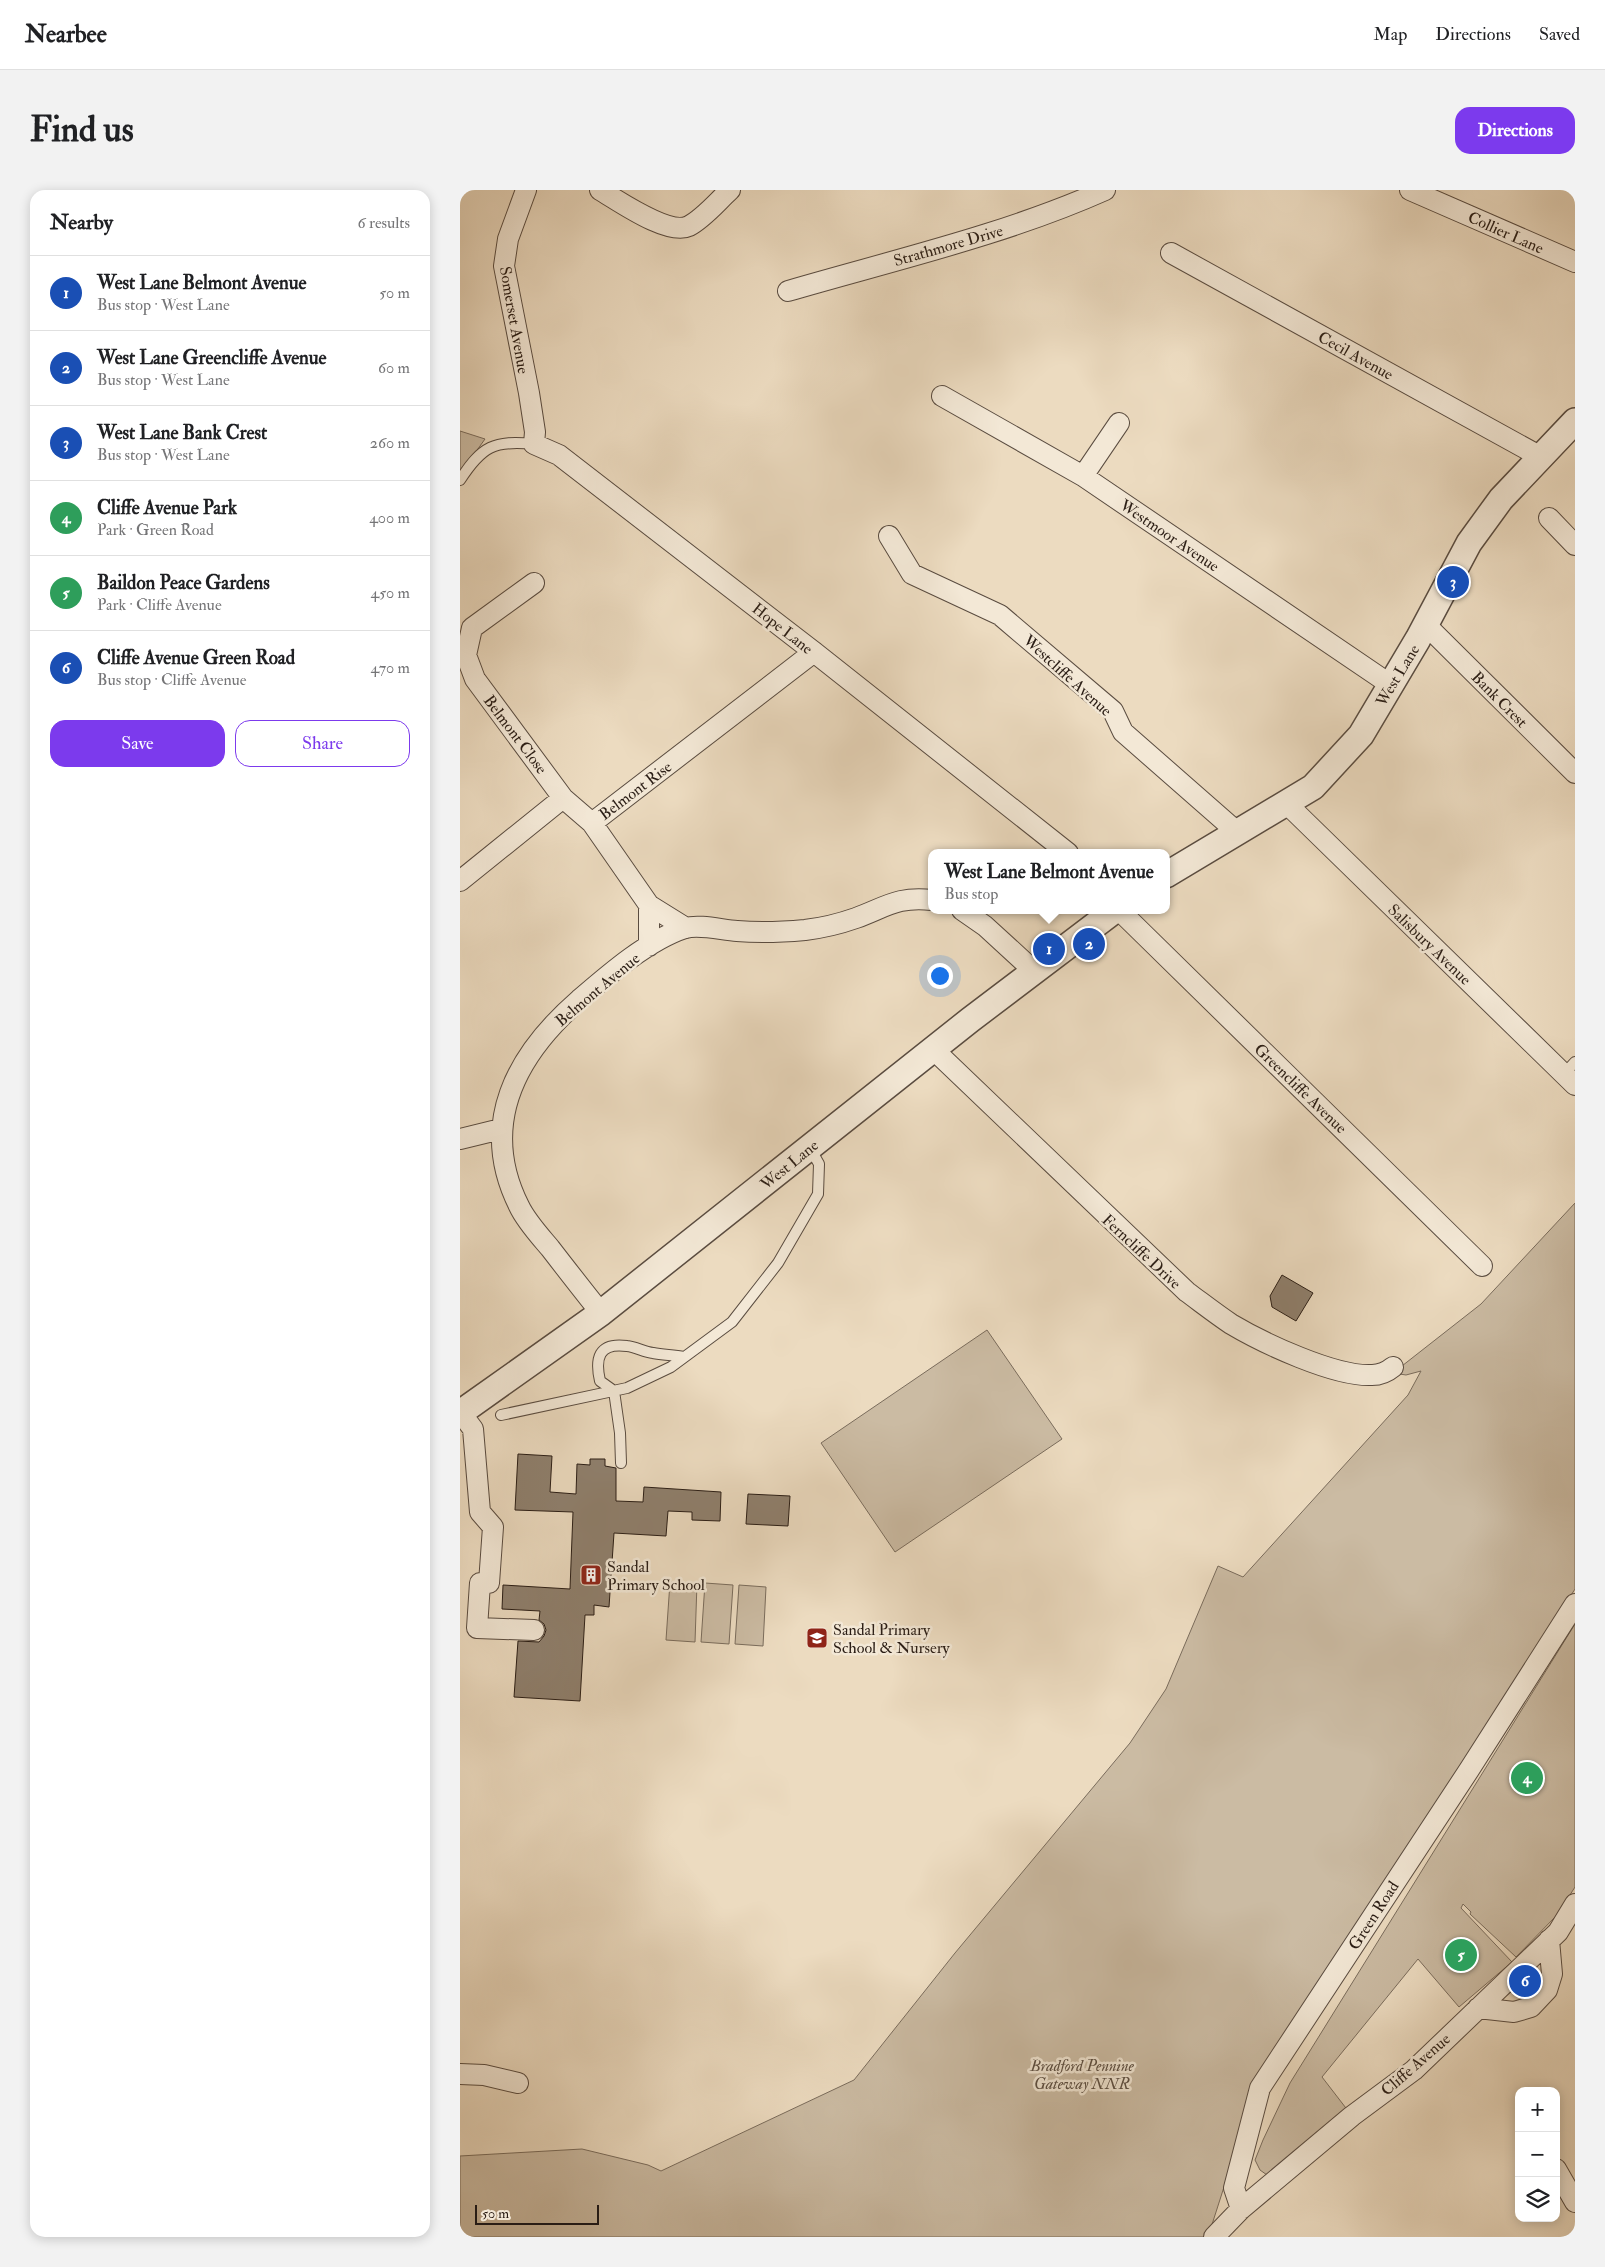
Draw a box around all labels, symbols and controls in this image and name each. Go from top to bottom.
text: Nearbee [25,19,107,50]
text: Map [1374,23,1407,46]
text: Directions [1435,23,1511,46]
text: Saved [1539,23,1580,46]
button: Directions [1455,107,1575,154]
text: Find us [30,108,134,152]
street label: Collier Lane [1465,207,1547,259]
text: Nearby [50,209,113,236]
text: 6 results [358,213,410,233]
street label: Strathmore Drive [891,221,1006,271]
street label: Somerset Avenue [495,265,533,376]
text: West Lane Belmont Avenue [97,271,306,295]
text: 1 [63,283,69,303]
text: 50 m [379,283,410,303]
text: Bus stop · West Lane [97,295,230,315]
street label: Cecil Avenue [1314,327,1397,385]
text: West Lane Greencliffe Avenue [97,346,327,370]
text: 2 [62,358,70,378]
text: 60 m [378,358,410,378]
text: Bus stop · West Lane [97,370,230,390]
text: West Lane Bank Crest [97,421,267,445]
text: 3 [63,433,69,453]
text: 260 m [370,433,410,453]
text: Bus stop · West Lane [97,445,230,465]
street label: Westmoor Avenue [1115,495,1223,577]
text: Cliffe Avenue Park [97,496,237,520]
text: 4 [62,508,70,528]
text: 400 m [369,508,410,528]
text: Park · Green Road [97,520,214,540]
pin: 3 [1437,563,1469,601]
text: Baildon Peace Gardens [97,571,270,595]
text: 5 [62,583,70,603]
text: 450 m [371,583,410,603]
text: Park · Cliffe Avenue [97,595,222,615]
street label: Hope Lane [747,599,817,660]
street label: Westcliffe Avenue [1018,630,1116,721]
street label: West Lane [1371,641,1424,711]
text: Cliffe Avenue Green Road [97,646,295,670]
text: 6 [62,658,70,678]
text: 470 m [370,658,410,678]
street label: Bank Crest [1467,667,1532,732]
text: Bus stop · Cliffe Avenue [97,670,246,690]
street label: Belmont Close [479,691,552,778]
button: Save [50,720,225,767]
button: Share [235,720,410,767]
street label: Belmont Rise [595,757,676,825]
popup [928,849,1170,914]
text: West Lane Belmont Avenue [944,860,1154,884]
text: Bus stop [944,884,998,904]
street label: Salisbury Avenue [1383,900,1475,990]
pin: 2 [1073,925,1105,963]
pin: 1 [1033,930,1065,968]
street label: Belmont Avenue [551,948,644,1031]
your location [927,963,953,989]
street label: Greencliffe Avenue [1250,1039,1351,1138]
street label: West Lane [756,1135,823,1195]
street label: Ferncliffe Drive [1098,1210,1185,1294]
place label: Sandal Primary School [607,1557,705,1595]
building icon: Sandal Primary School [579,1563,603,1587]
place label: Sandal Primary School & Nursery [833,1620,951,1658]
school or university icon: Sandal Primary School & Nursery [805,1626,829,1650]
pin: 4 [1511,1759,1543,1797]
street label: Green Road [1344,1877,1403,1954]
pin: 5 [1445,1936,1477,1974]
pin: 6 [1509,1962,1541,2000]
street label: Cliffe Avenue [1377,2029,1455,2100]
park label: Bradford Pennine Gateway NNR [1029,2056,1134,2094]
map controls [1515,2087,1560,2222]
button: + [1515,2087,1560,2132]
button: − [1515,2132,1560,2177]
button: layers [1515,2177,1560,2222]
scale bar [475,2202,599,2225]
text: 50 m [482,2205,509,2222]

